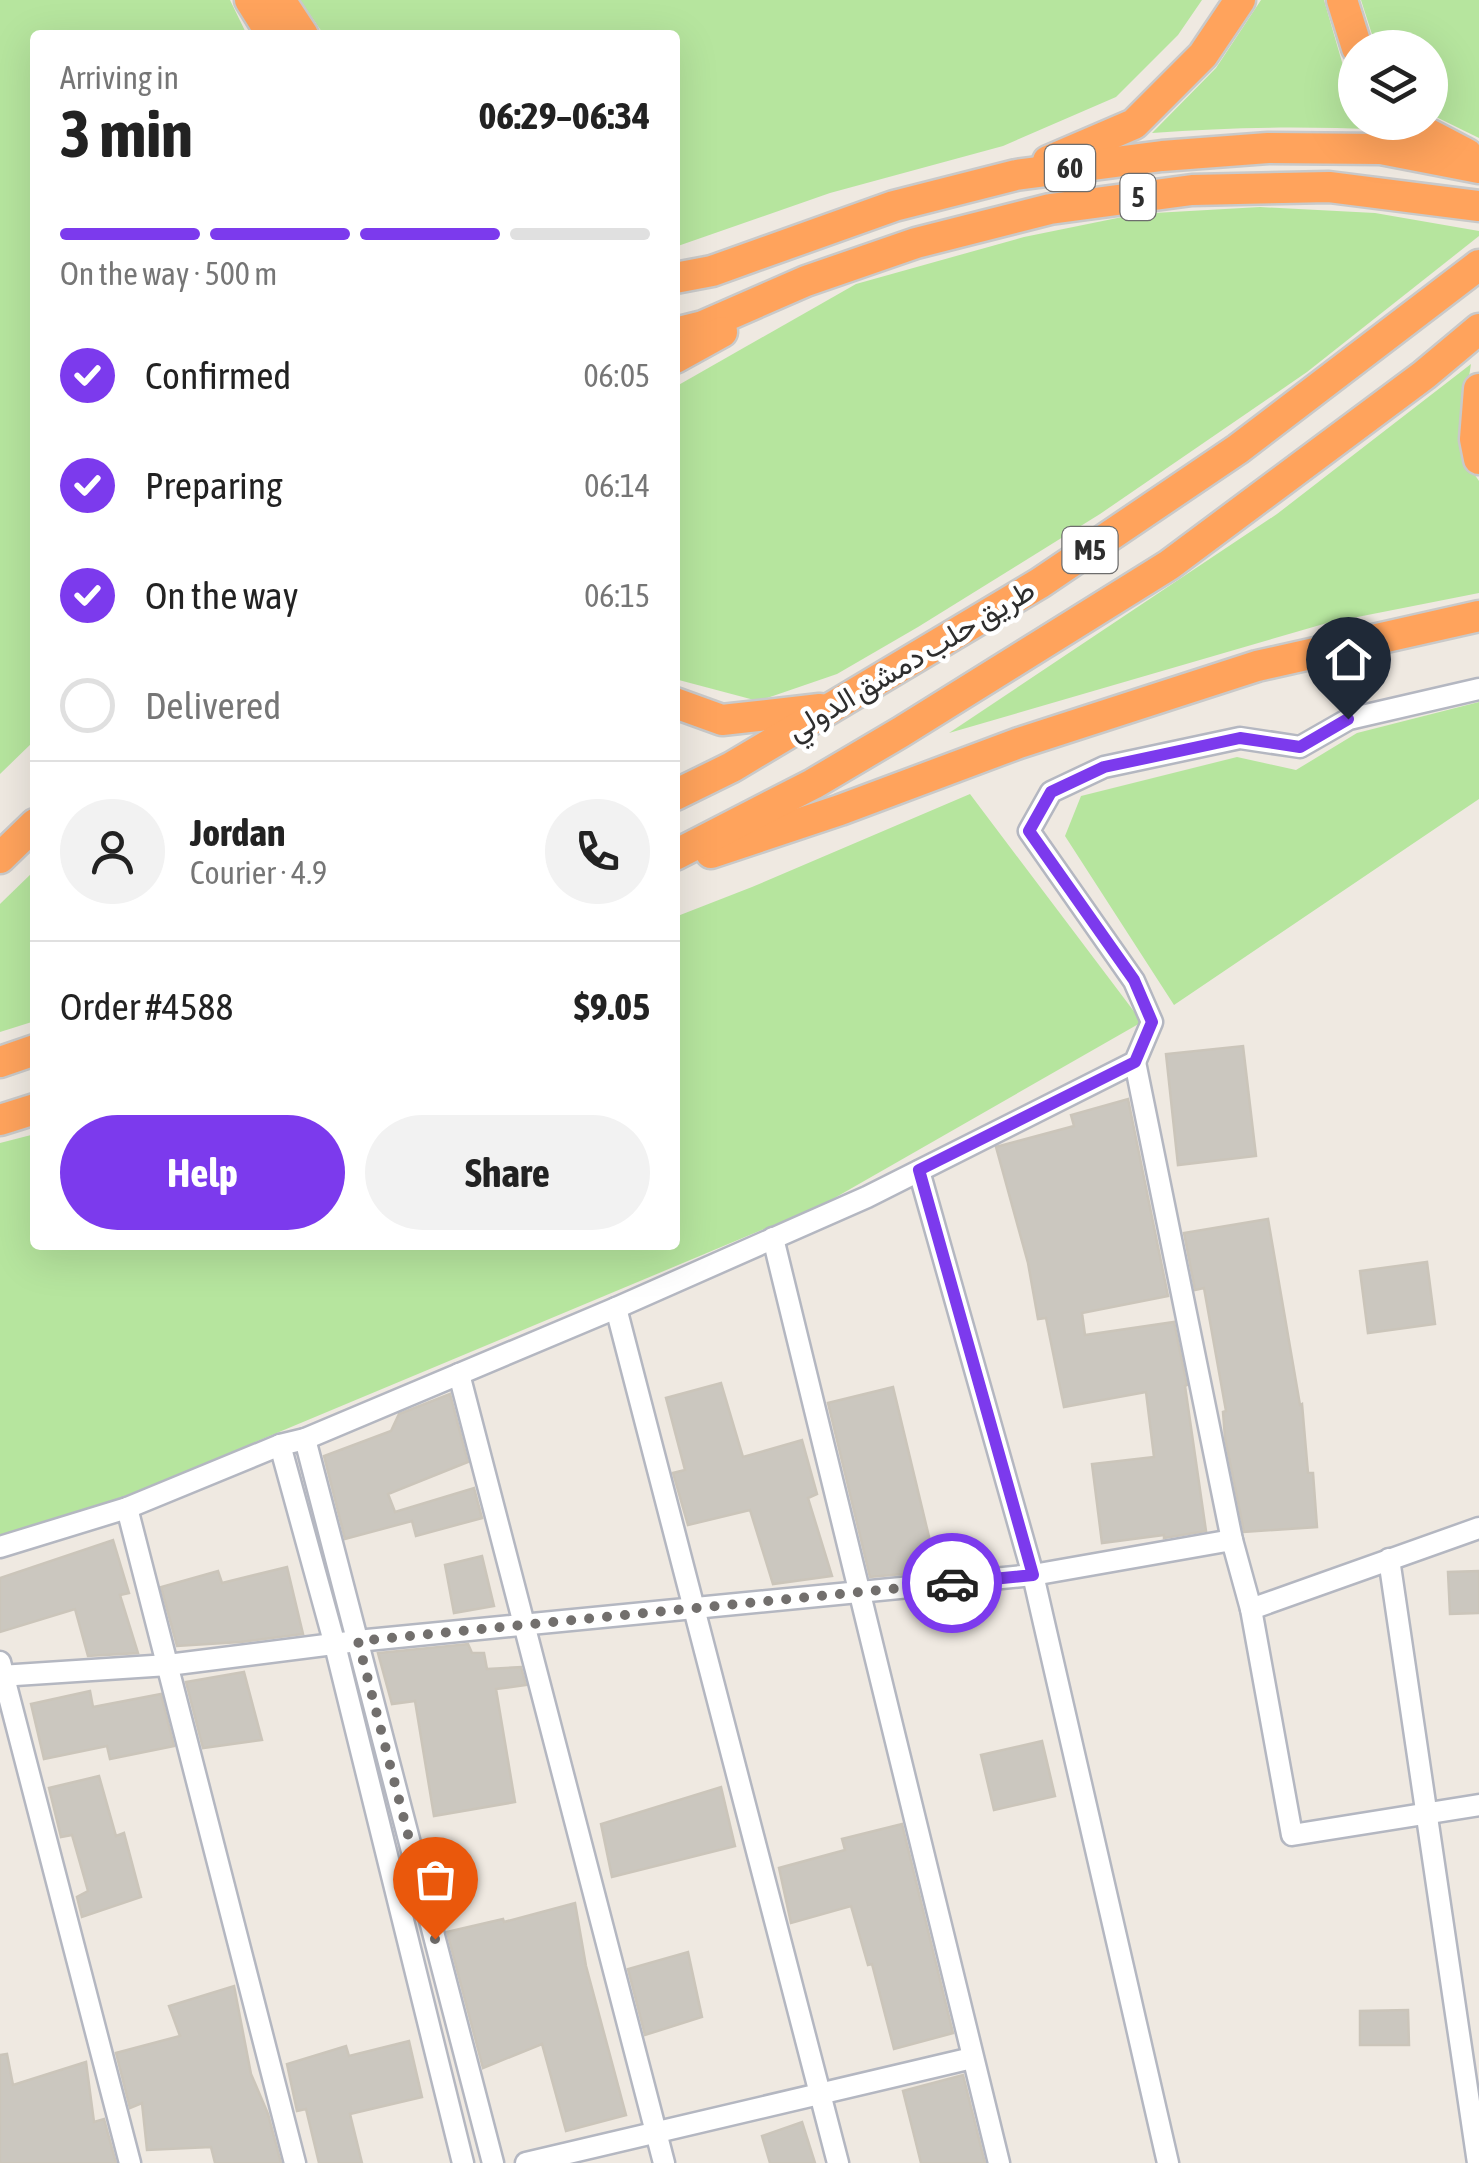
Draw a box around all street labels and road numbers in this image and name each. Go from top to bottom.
road number: 60 [1045,145,1095,191]
road number: 5 [1120,174,1156,220]
road number: M5 [1062,527,1118,573]
street label: طريق حلب دمشق الدولي [781,572,1045,753]

